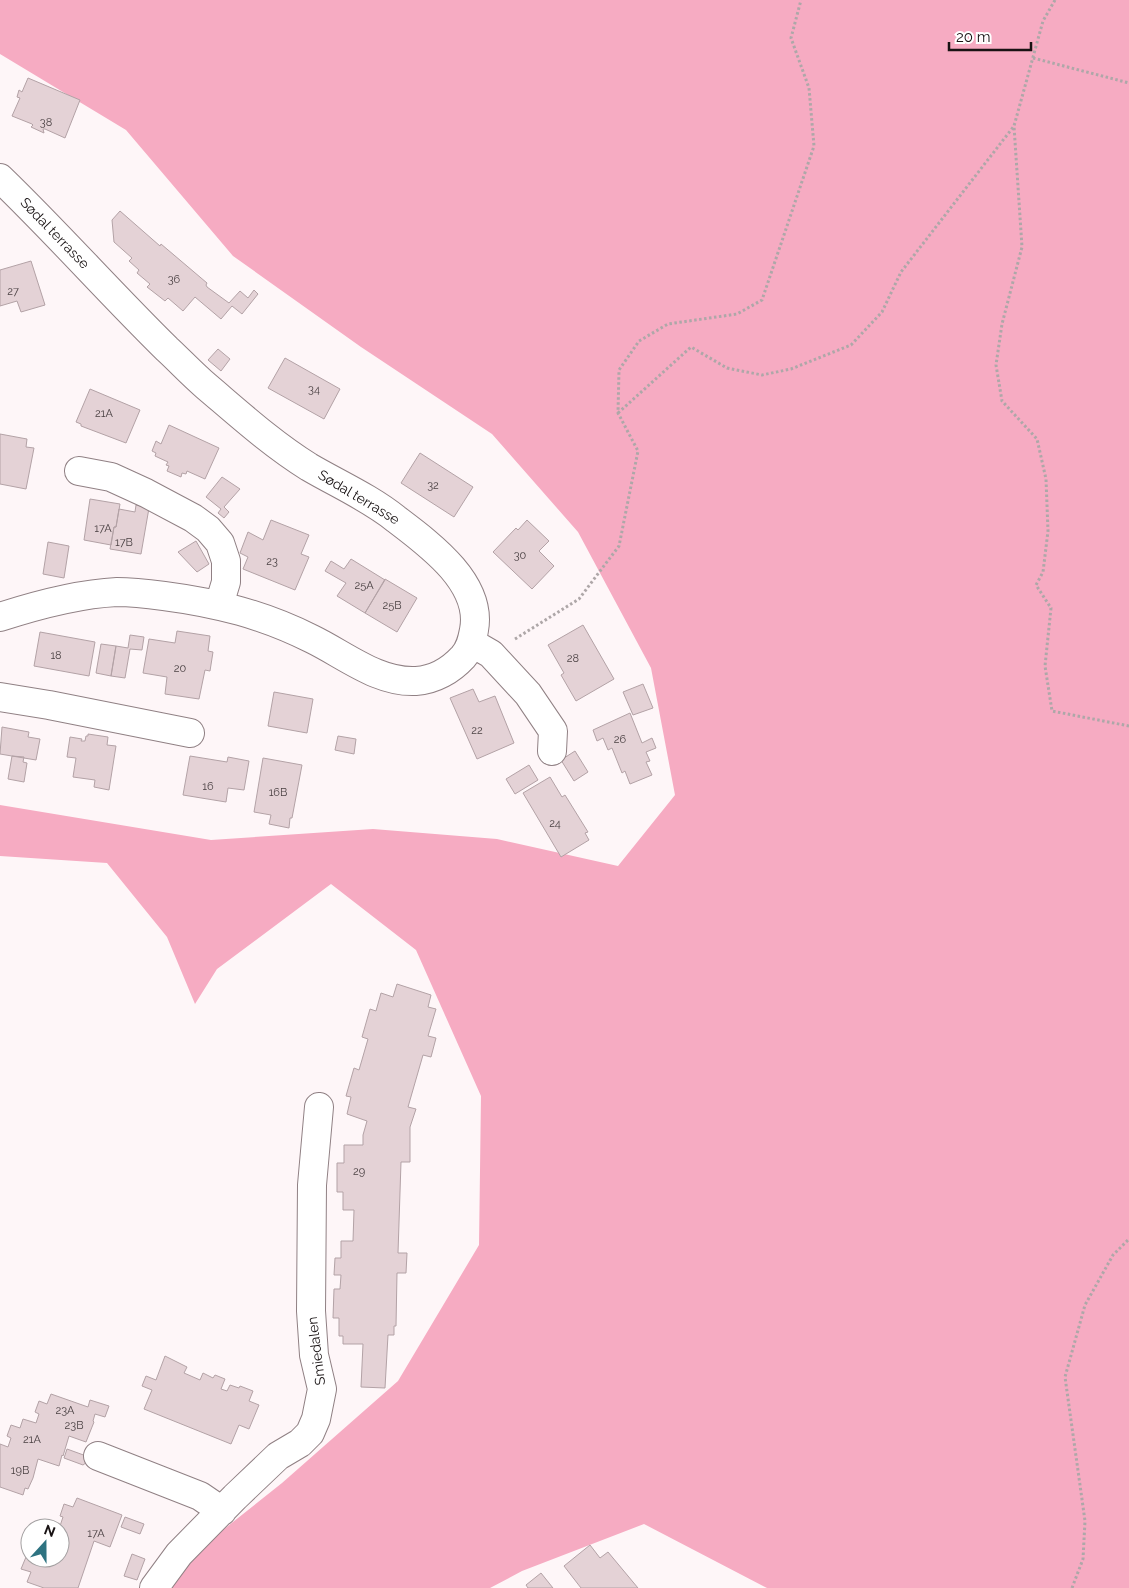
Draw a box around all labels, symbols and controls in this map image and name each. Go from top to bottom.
scale bar [949,20,1032,52]
text: 20 m [956,28,991,46]
house number: 38 [40,116,52,129]
street label: Sødal terrasse [17,194,93,272]
house number: 36 [168,273,181,286]
house number: 27 [7,285,19,298]
house number: 34 [308,383,320,396]
house number: 21A [95,407,114,420]
street label: Sødal terrasse [315,466,403,528]
house number: 32 [427,479,439,492]
house number: 17A [94,522,112,535]
house number: 17B [115,536,133,549]
house number: 30 [514,549,527,562]
house number: 23 [266,555,278,568]
house number: 25A [354,579,374,592]
house number: 25B [382,599,402,612]
house number: 18 [50,649,62,662]
house number: 28 [567,652,579,665]
house number: 20 [174,662,186,675]
house number: 22 [471,724,483,737]
house number: 26 [614,733,627,746]
house number: 16 [202,780,214,793]
house number: 16B [269,786,287,799]
house number: 24 [549,817,561,830]
house number: 29 [353,1165,365,1178]
street label: Smiedalen [304,1316,328,1386]
house number: 23A [55,1404,75,1417]
house number: 23B [65,1419,83,1432]
house number: 21A [23,1433,42,1446]
house number: 19B [11,1464,29,1477]
north arrow [20,1518,70,1568]
text: N [42,1521,58,1540]
house number: 17A [87,1527,105,1540]

